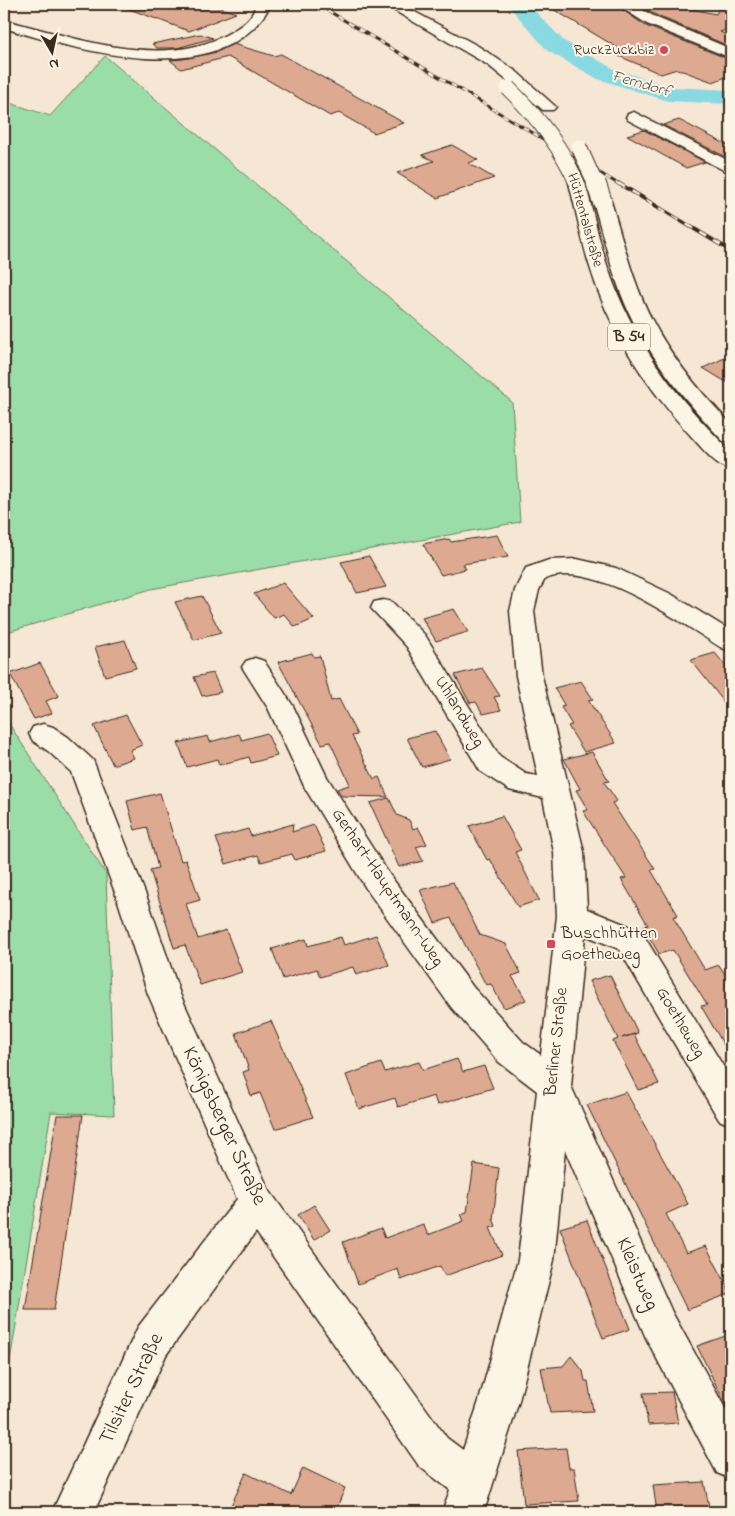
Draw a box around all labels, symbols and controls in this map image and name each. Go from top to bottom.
north arrow [28,28,78,78]
place label: RuckZuck.biz [574,39,655,61]
marker: RuckZuck.biz [658,44,670,56]
text: N [47,52,60,74]
water label: Ferndorf [609,64,676,105]
street label: Hüttentalstraße [561,170,609,270]
road number: B 54 [608,324,650,351]
street label: Uhlandweg [426,671,491,753]
street label: Gerhart-Hauptmann-Weg [323,804,450,973]
place label: Buschhütten Goetheweg [560,921,657,969]
marker: Buschhütten Goetheweg [545,938,557,950]
street label: Goetheweg [648,982,712,1064]
street label: Berliner Straße [538,985,576,1099]
street label: Königsberger Straße [172,1042,274,1212]
street label: Kleistweg [606,1233,666,1316]
street label: Tilsiter Straße [92,1328,172,1450]

